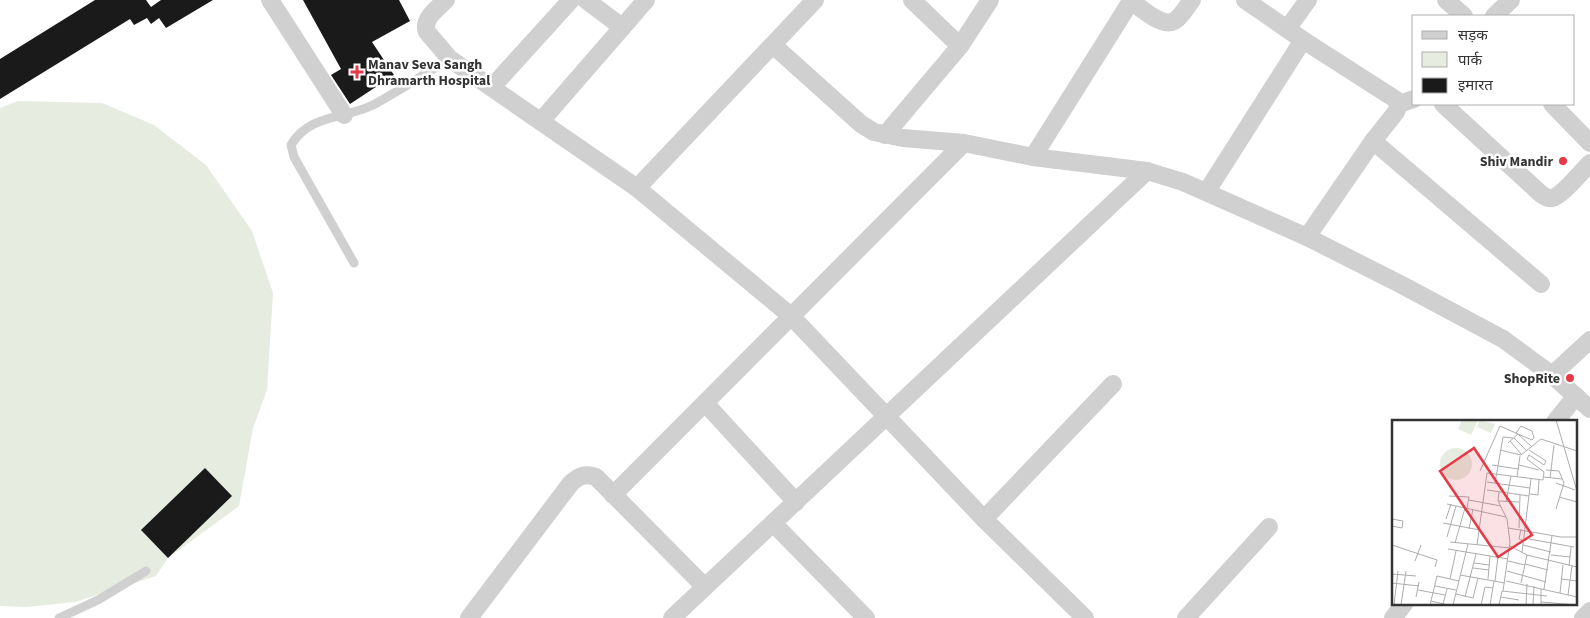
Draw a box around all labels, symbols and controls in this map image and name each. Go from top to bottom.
legend [1412,15,1575,105]
text: सड़क [1458,25,1488,46]
text: पार्क [1458,50,1482,71]
place label: Manav Seva Sangh Dhramarth Hospital [368,55,490,91]
marker: Manav Seva Sangh Dhramarth Hospital [350,65,364,79]
text: इमारत [1458,75,1493,96]
place label: Shiv Mandir [1480,152,1553,172]
marker: Shiv Mandir [1557,155,1569,167]
place label: ShopRite [1504,369,1560,389]
marker: ShopRite [1564,372,1576,384]
inset map [1392,420,1578,606]

